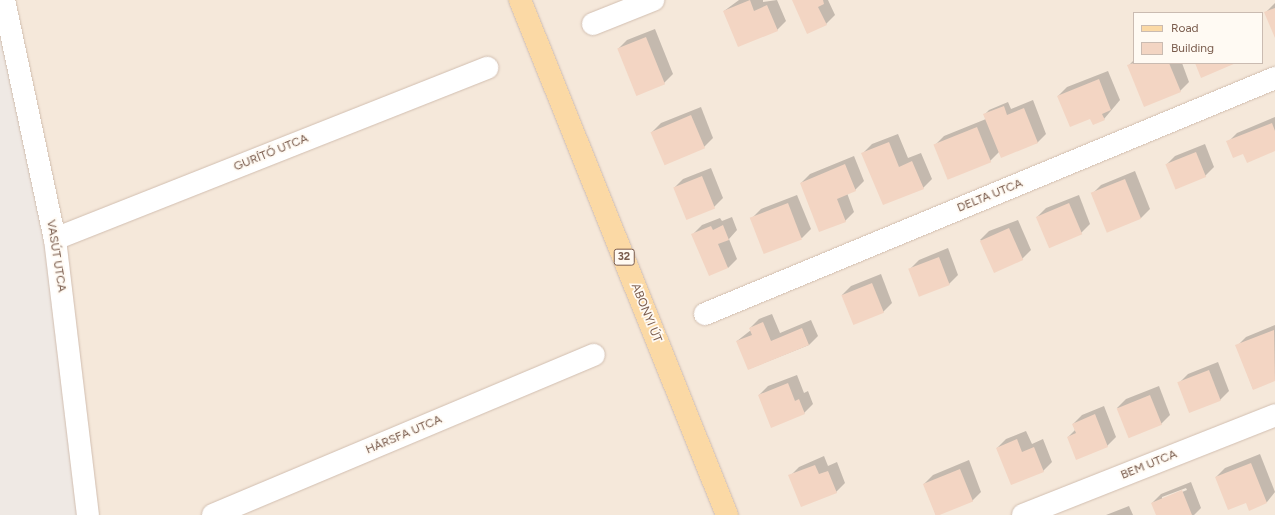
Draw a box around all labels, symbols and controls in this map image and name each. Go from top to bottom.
legend [1133,12,1263,64]
text: Road [1171,21,1199,35]
text: Building [1171,41,1214,55]
street label: GURÍTÓ UTCA [232,132,310,174]
street label: DELTA UTCA [955,176,1025,216]
street label: VASÚT UTCA [43,219,69,293]
road number: 32 [613,248,635,266]
street label: ABONYI ÚT [628,281,664,345]
street label: HÁRSFA UTCA [364,412,444,458]
street label: BEM UTCA [1119,447,1179,483]

